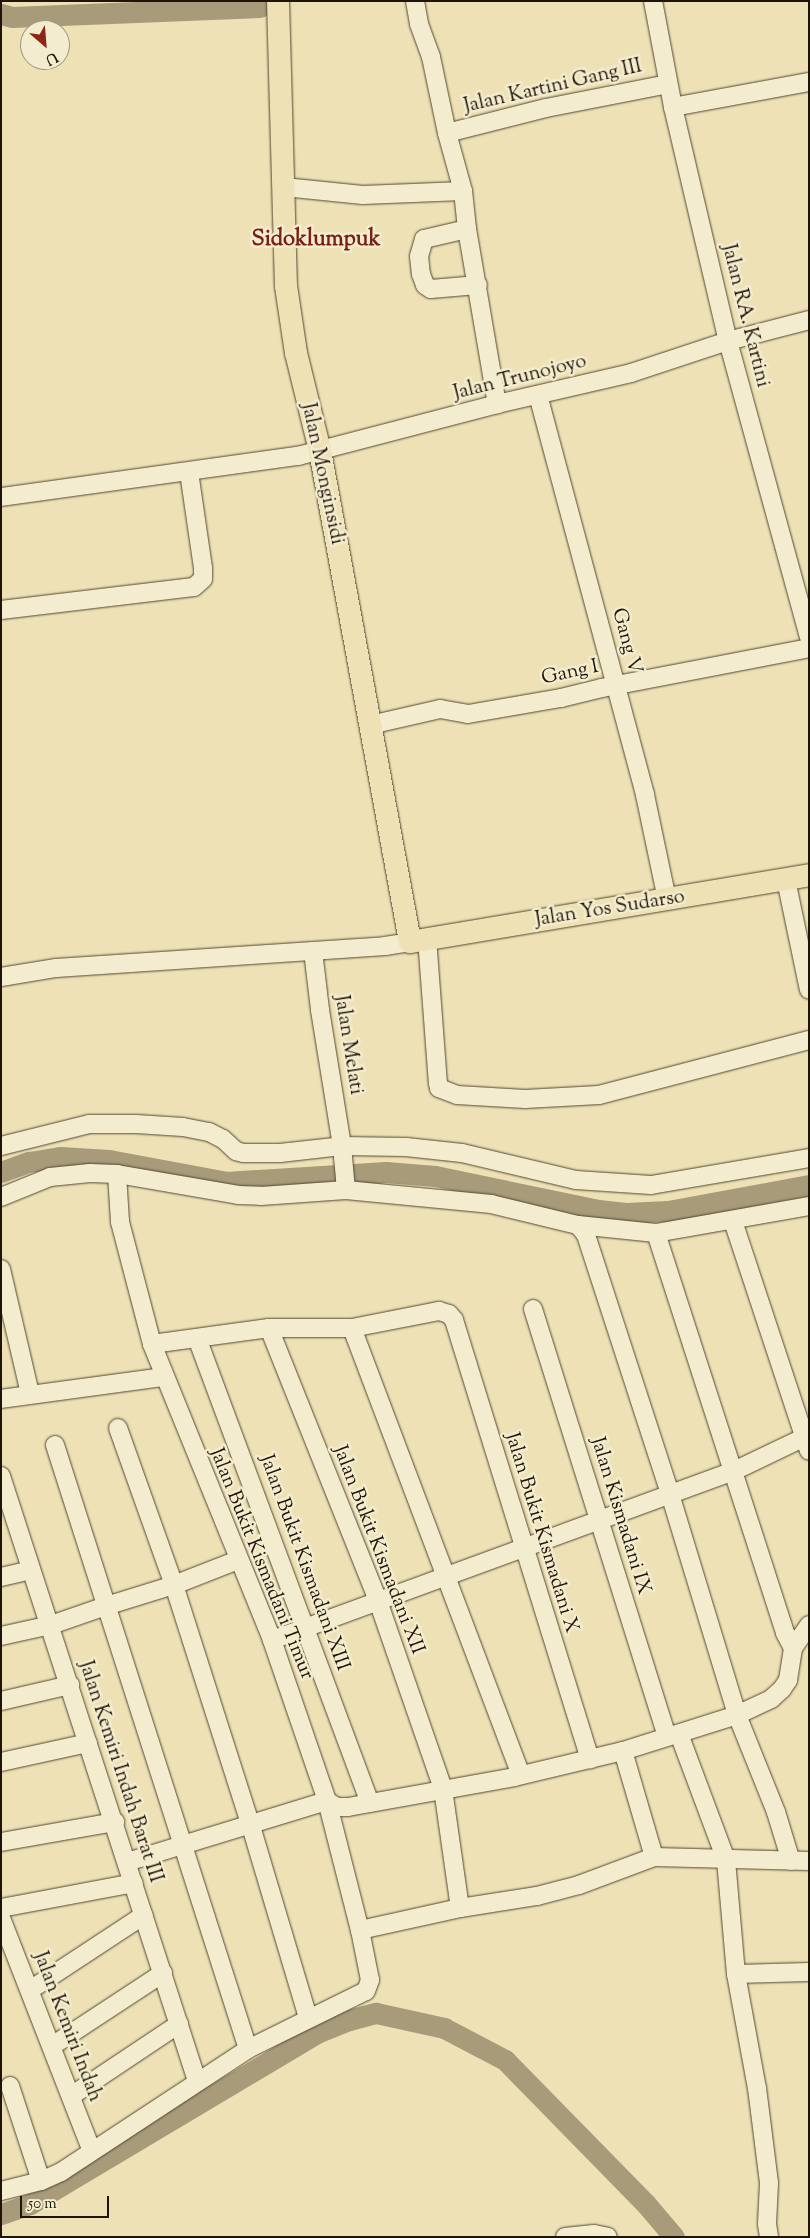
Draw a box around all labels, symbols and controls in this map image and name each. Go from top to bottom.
north arrow [20,20,70,70]
text: U [42,46,61,69]
street label: Jalan Kartini Gang III [462,55,644,119]
district label: Sidoklumpuk [252,228,380,254]
street label: Jalan RA. Kartini [716,242,774,390]
street label: Jalan Trunojoyo [451,350,589,406]
street label: Jalan Monginsidi [295,401,349,547]
street label: Gang V [606,605,646,677]
street label: Gang I [539,655,601,691]
street label: Jalan Yos Sudarso [533,885,687,933]
street label: Jalan Melati [328,994,368,1096]
street label: Jalan Bukit Kismadani X [499,1430,583,1636]
street label: Jalan Kismadani IX [585,1434,655,1598]
street label: Jalan Bukit Kismadani XII [327,1442,429,1658]
street label: Jalan Bukit Kismadani Timur [204,1445,318,1683]
street label: Jalan Bukit Kismadani XIII [254,1452,354,1674]
street label: Jalan Kemiri Indah Barat III [73,1658,167,1886]
street label: Jalan Kemiri Indah [27,1949,107,2105]
scale bar [22,2186,111,2218]
text: 50 m [28,2194,57,2215]

